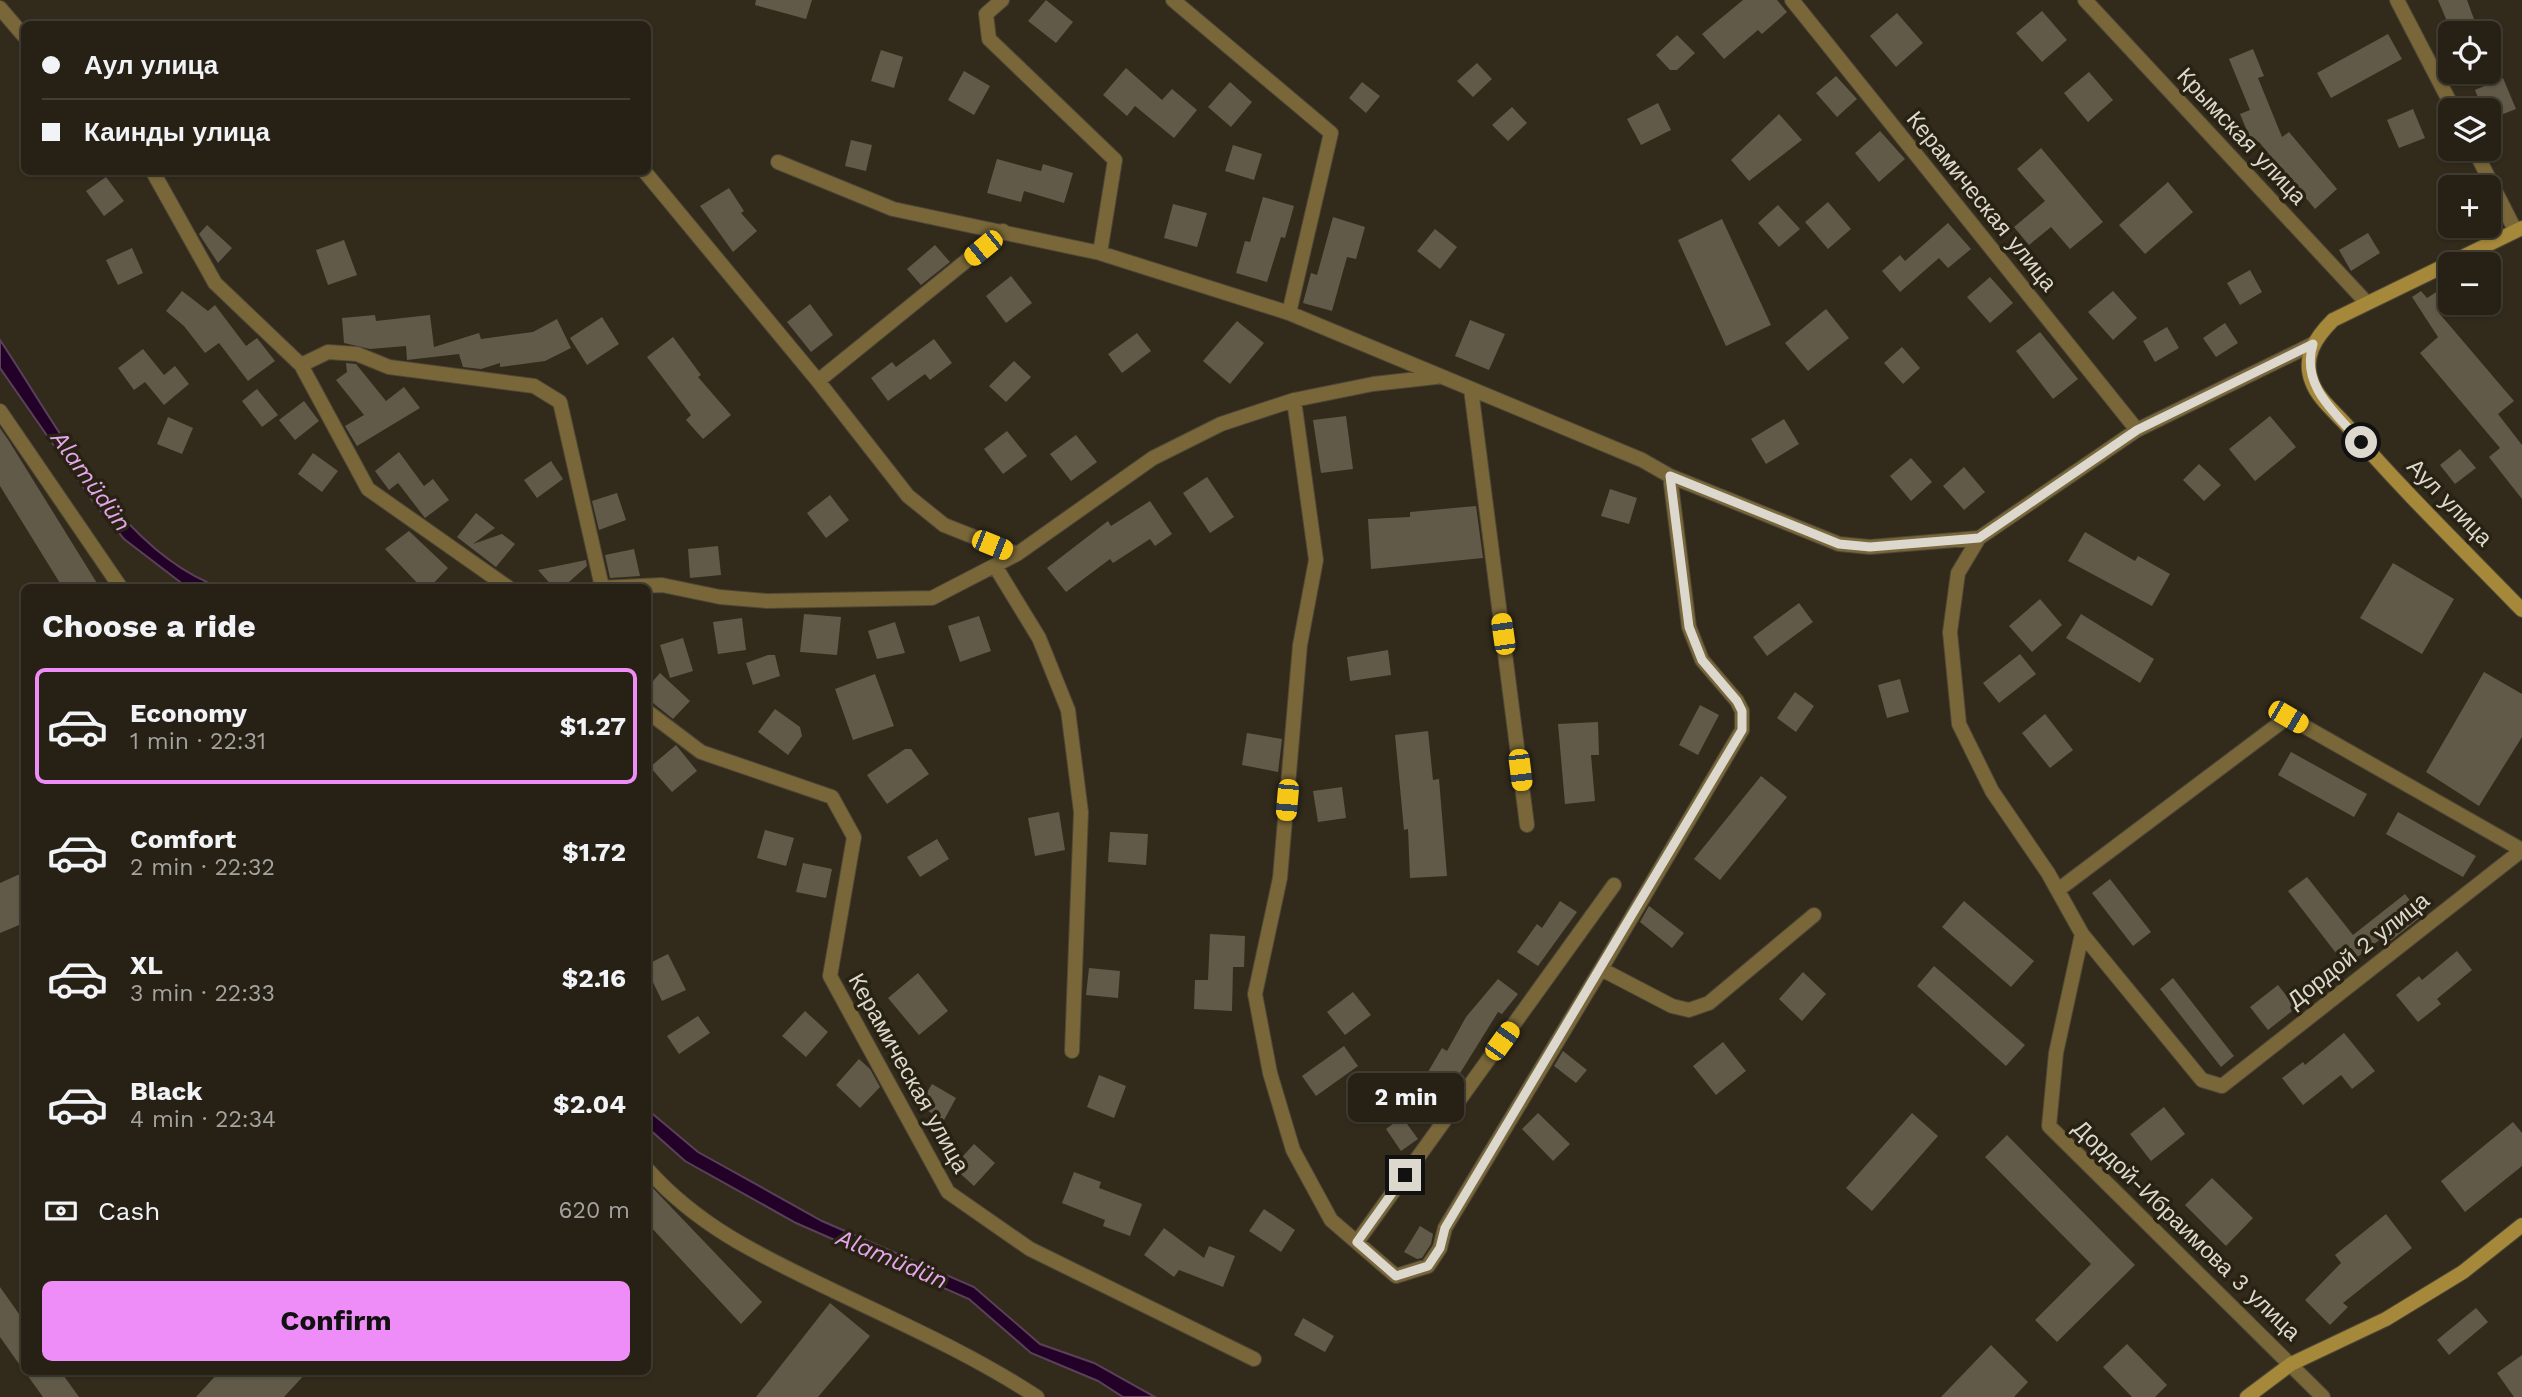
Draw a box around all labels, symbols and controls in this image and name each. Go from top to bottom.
map controls [2438,21,2501,315]
button: locate [2438,21,2501,84]
text: Аул улица [84,50,218,80]
street label: Крымская улица [2171,62,2312,210]
button: layers [2438,98,2501,161]
street label: Керамическая улица [1901,106,2063,297]
text: Каинды улица [84,117,270,147]
button: + [2438,175,2501,238]
car [961,227,1006,269]
button: − [2438,252,2501,315]
water label: Alamüdün [45,424,137,537]
route start [2345,426,2377,458]
street label: Аул улица [2402,453,2498,552]
car [969,527,1016,563]
text: Choose a ride [42,607,256,645]
car [1490,612,1517,656]
icon: car [46,695,109,758]
car [2265,697,2312,737]
text: Economy [130,698,247,728]
text: $1.27 [560,711,626,741]
text: 1 min · 22:31 [130,728,266,755]
car [1508,748,1533,792]
car [1275,778,1300,822]
icon: car [46,821,109,884]
text: Comfort [130,824,236,854]
text: $1.72 [562,837,626,867]
text: 2 min · 22:32 [130,854,275,881]
street label: Дордой 2 улица [2282,887,2435,1014]
icon: car [46,947,109,1010]
text: XL [130,950,163,980]
text: $2.16 [562,963,626,993]
street label: Керамическая улица [843,969,975,1178]
text: 3 min · 22:33 [130,980,275,1007]
car [1482,1018,1523,1064]
icon: car [46,1073,109,1136]
callout: 2 min [1347,1074,1463,1122]
text: Black [130,1076,202,1106]
text: 2 min [1375,1084,1437,1111]
text: $2.04 [553,1089,626,1119]
text: 4 min · 22:34 [130,1106,276,1133]
street label: Дордой-Ибраимова 3 улица [2067,1115,2306,1346]
route end [1389,1159,1421,1191]
icon: cash [42,1192,80,1230]
text: Cash [98,1196,160,1226]
text: 620 m [559,1197,630,1224]
water label: Alamüdün [832,1223,952,1295]
button: Confirm [42,1281,630,1361]

